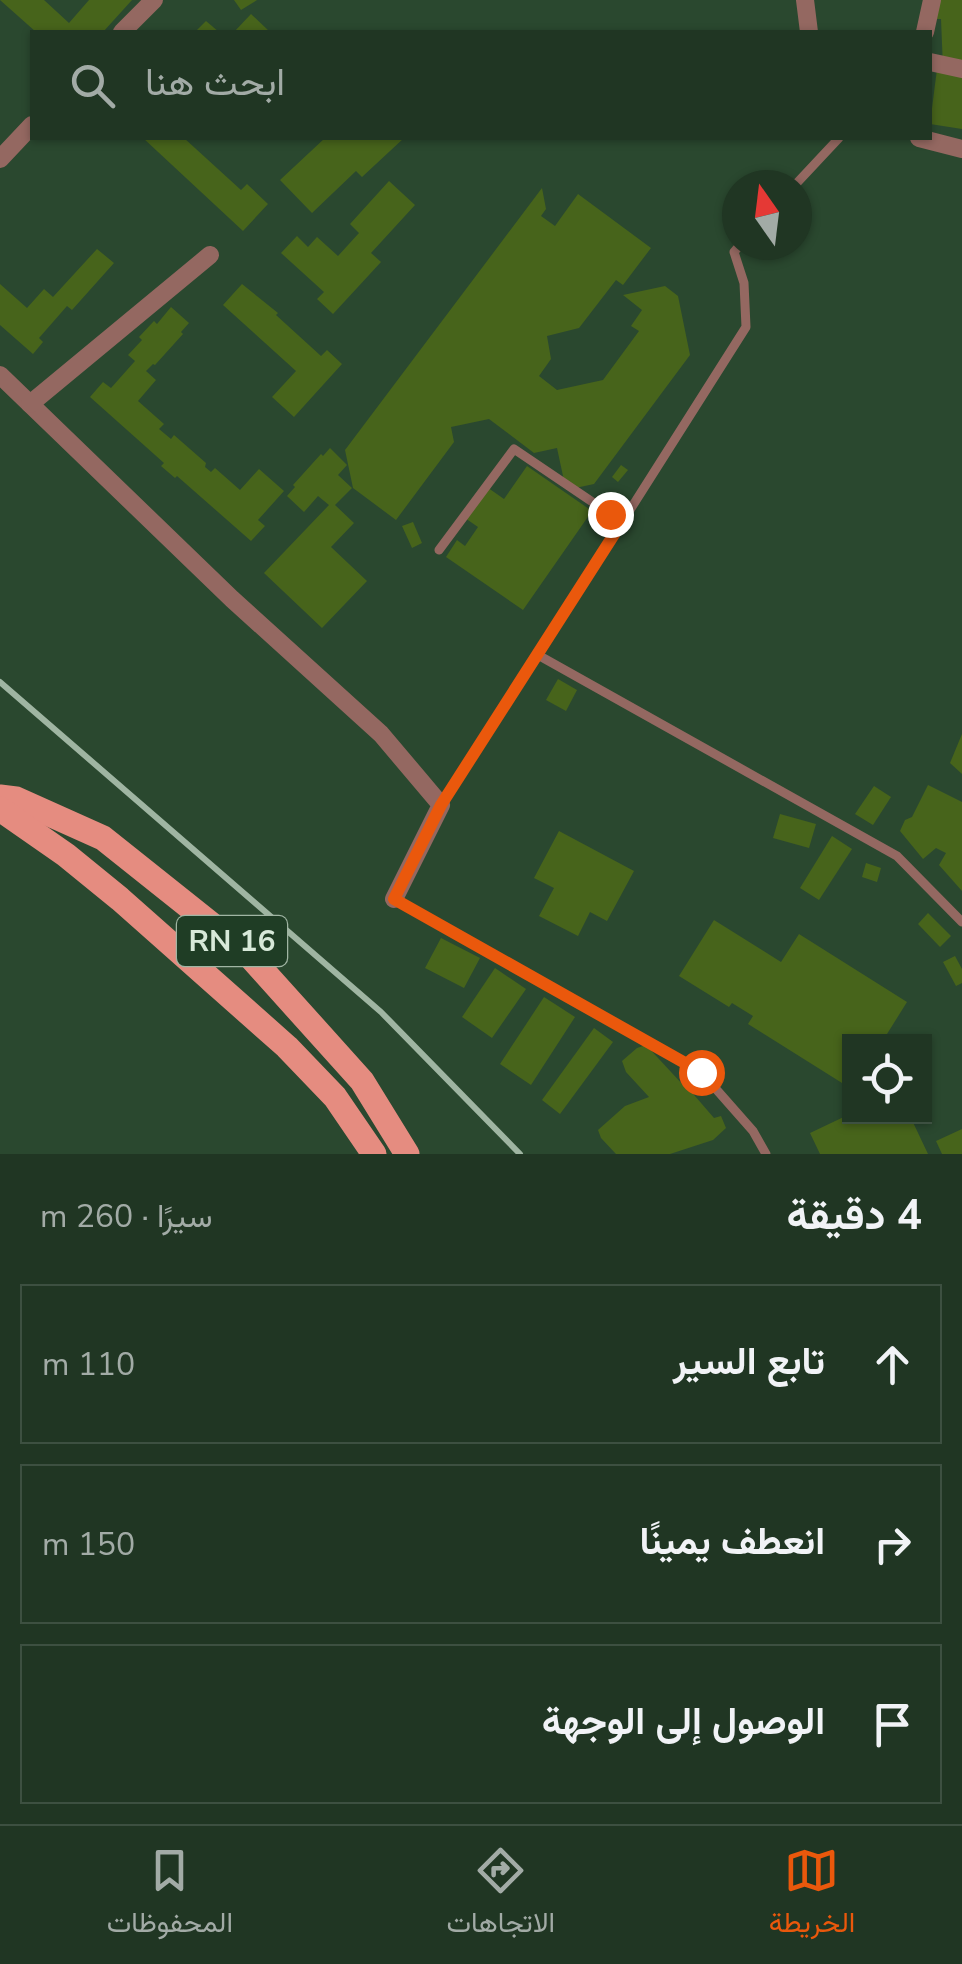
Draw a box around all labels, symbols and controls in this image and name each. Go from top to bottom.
search box [30,30,932,140]
text: ابحث هنا [145,57,285,108]
icon: search [65,58,120,113]
north arrow [722,170,812,260]
route end [588,492,634,538]
road number: RN 16 [177,916,287,966]
map controls [842,1034,932,1124]
button: locate [842,1034,932,1124]
route start [679,1050,725,1096]
text: 4 دقيقة [786,1187,922,1244]
text: سيرًا · 260 m [40,1195,213,1238]
text: تابع السير [673,1336,825,1387]
icon: ahead [865,1337,920,1392]
text: 110 m [42,1343,135,1386]
text: انعطف يمينًا [640,1516,825,1567]
icon: right [865,1517,920,1572]
text: 150 m [42,1523,135,1566]
text: الوصول إلى الوجهة [542,1696,825,1747]
icon: arrive [865,1697,920,1752]
tab: المحفوظات [107,1843,233,1947]
tab: الاتجاهات [446,1843,555,1947]
tab: الخريطة [769,1843,855,1947]

